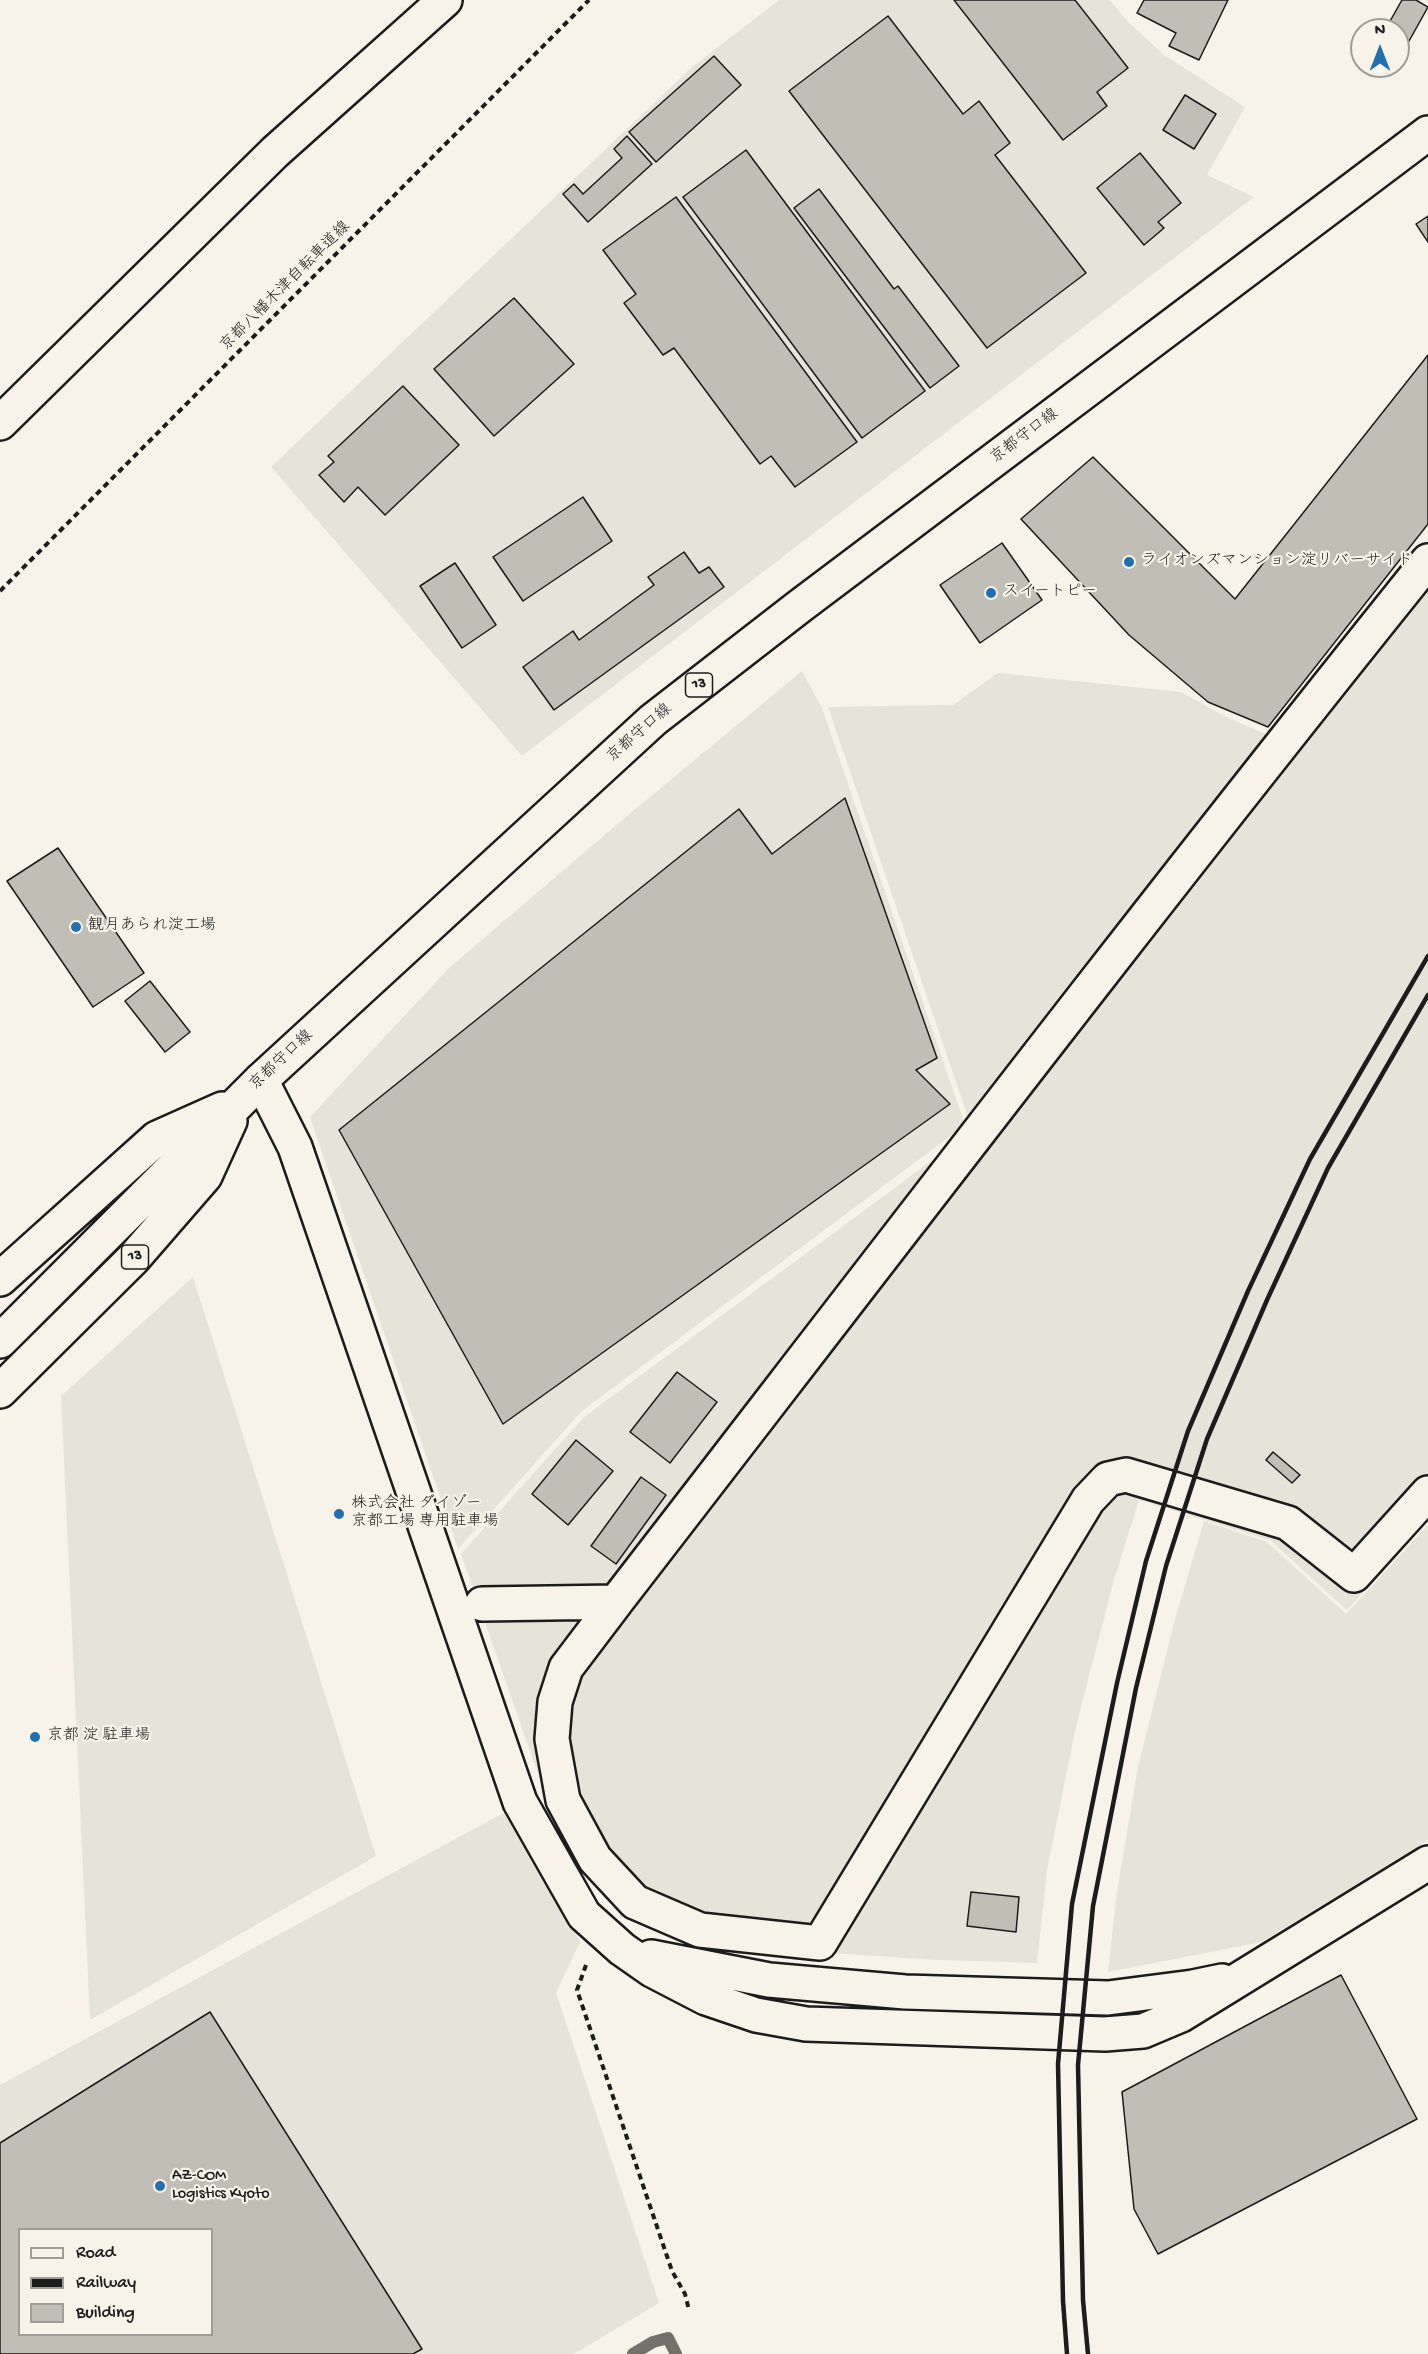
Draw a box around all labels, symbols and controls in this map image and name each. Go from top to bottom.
north arrow [1350,18,1410,78]
text: N [1375,22,1385,41]
street label: 京都八幡木津自転車道線 [217,218,355,356]
street label: 京都守口線 [987,405,1063,469]
place label: ライオンズマンション淀リバーサイド [1141,552,1413,572]
marker: ライオンズマンション淀リバーサイド [1122,555,1136,569]
place label: スイートピー [1003,583,1097,603]
marker: スイートピー [984,586,998,600]
road number: 13 [686,673,712,697]
street label: 京都守口線 [604,701,676,767]
place label: 観月あられ淀工場 [88,917,216,937]
marker: 観月あられ淀工場 [69,920,83,934]
street label: 京都守口線 [246,1027,318,1095]
road number: 13 [122,1245,148,1269]
place label: 株式会社 ダイゾー 京都工場 専用駐車場 [351,1495,499,1533]
marker: 株式会社 ダイゾー 京都工場 専用駐車場 [332,1507,346,1521]
place label: 京都 淀 駐車場 [47,1727,151,1747]
marker: 京都 淀 駐車場 [28,1730,42,1744]
place label: AZ-COM Logistics Kyoto [172,2167,270,2205]
marker: AZ-COM Logistics Kyoto [153,2179,167,2193]
legend [18,2228,213,2336]
text: Road [76,2243,115,2264]
text: Railway [76,2273,136,2294]
text: Building [76,2303,135,2324]

